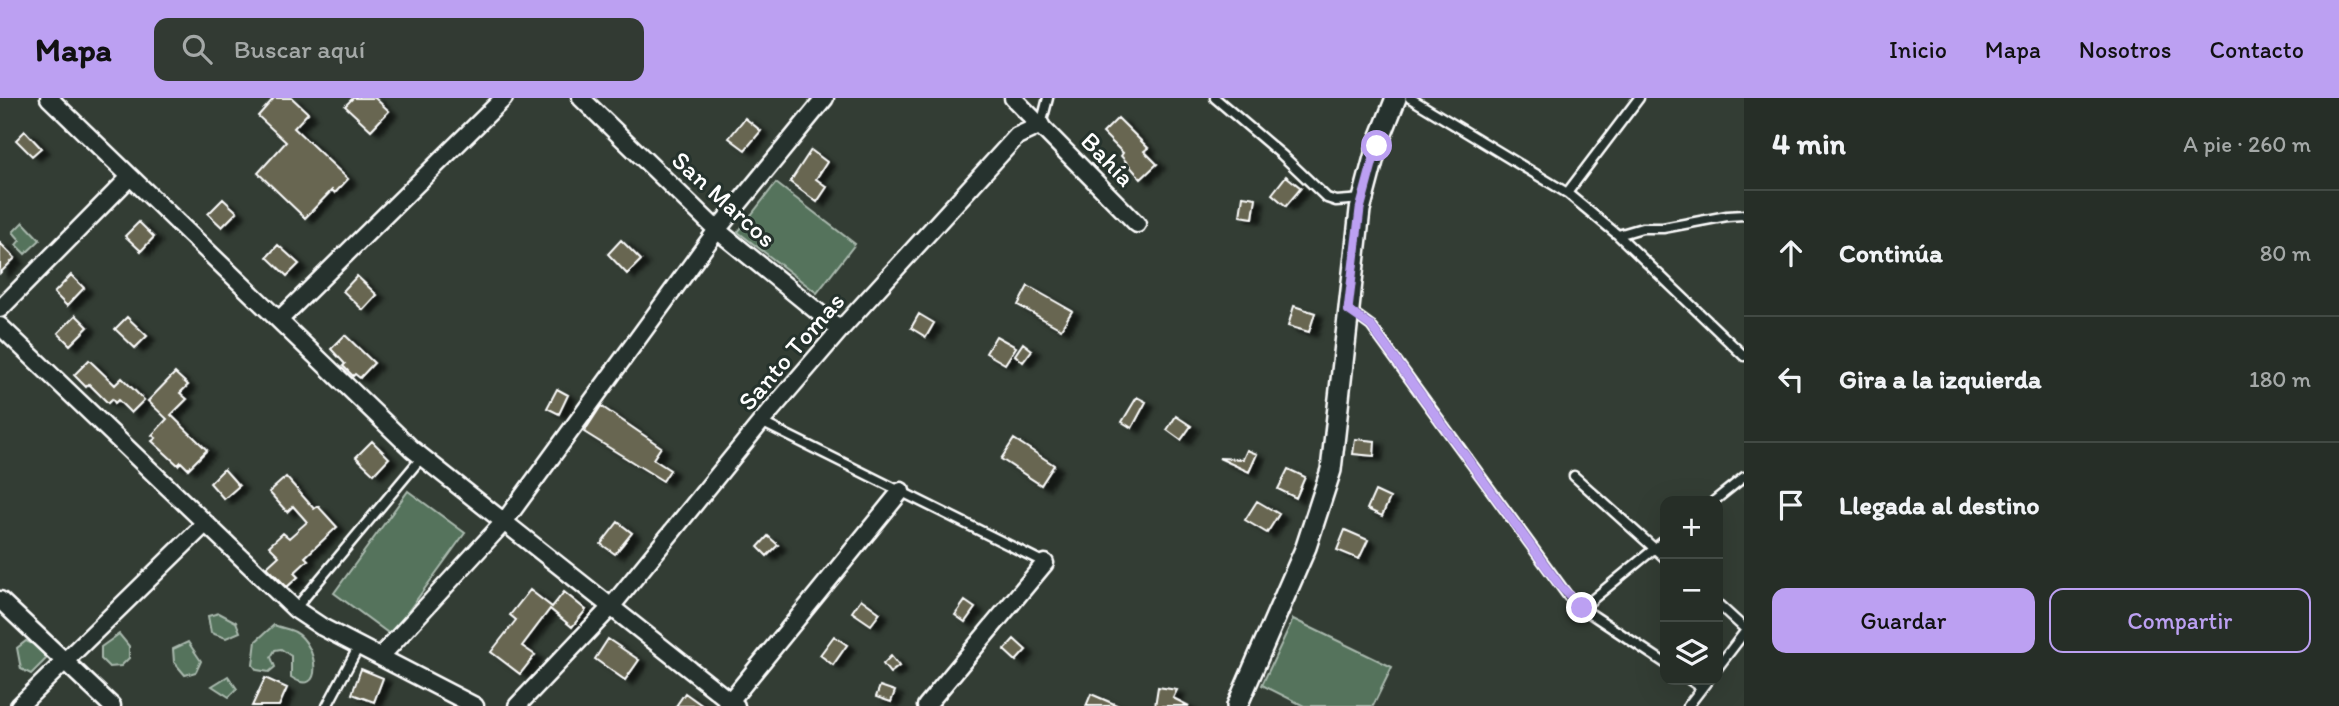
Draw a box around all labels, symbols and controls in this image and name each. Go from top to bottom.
search box [154,18,644,81]
text: Mapa [35,30,112,69]
icon: search [178,30,216,68]
text: Buscar aquí [234,33,365,65]
text: Inicio [1889,35,1947,64]
text: Mapa [1985,35,2041,64]
text: Nosotros [2079,35,2171,64]
text: Contacto [2209,35,2304,64]
street label: Bahía [1074,125,1142,193]
text: 4 min [1772,125,1846,162]
route start [1361,130,1392,161]
text: A pie · 260 m [2183,130,2311,158]
street label: San Marcos [665,144,783,254]
icon: ahead [1772,234,1810,272]
text: Continúa [1839,237,1943,269]
text: 80 m [2260,239,2311,267]
street label: Santo Tomas [731,285,851,417]
icon: left [1772,360,1810,398]
text: Gira a la izquierda [1839,363,2042,395]
text: 180 m [2249,365,2311,393]
icon: arrive [1772,486,1810,524]
text: Llegada al destino [1839,489,2040,521]
map controls [1660,496,1723,685]
button: + [1660,496,1723,559]
button: − [1660,559,1723,622]
button: Guardar [1772,588,2035,653]
button: Compartir [2049,588,2311,653]
route end [1566,592,1597,623]
button: layers [1660,622,1723,685]

